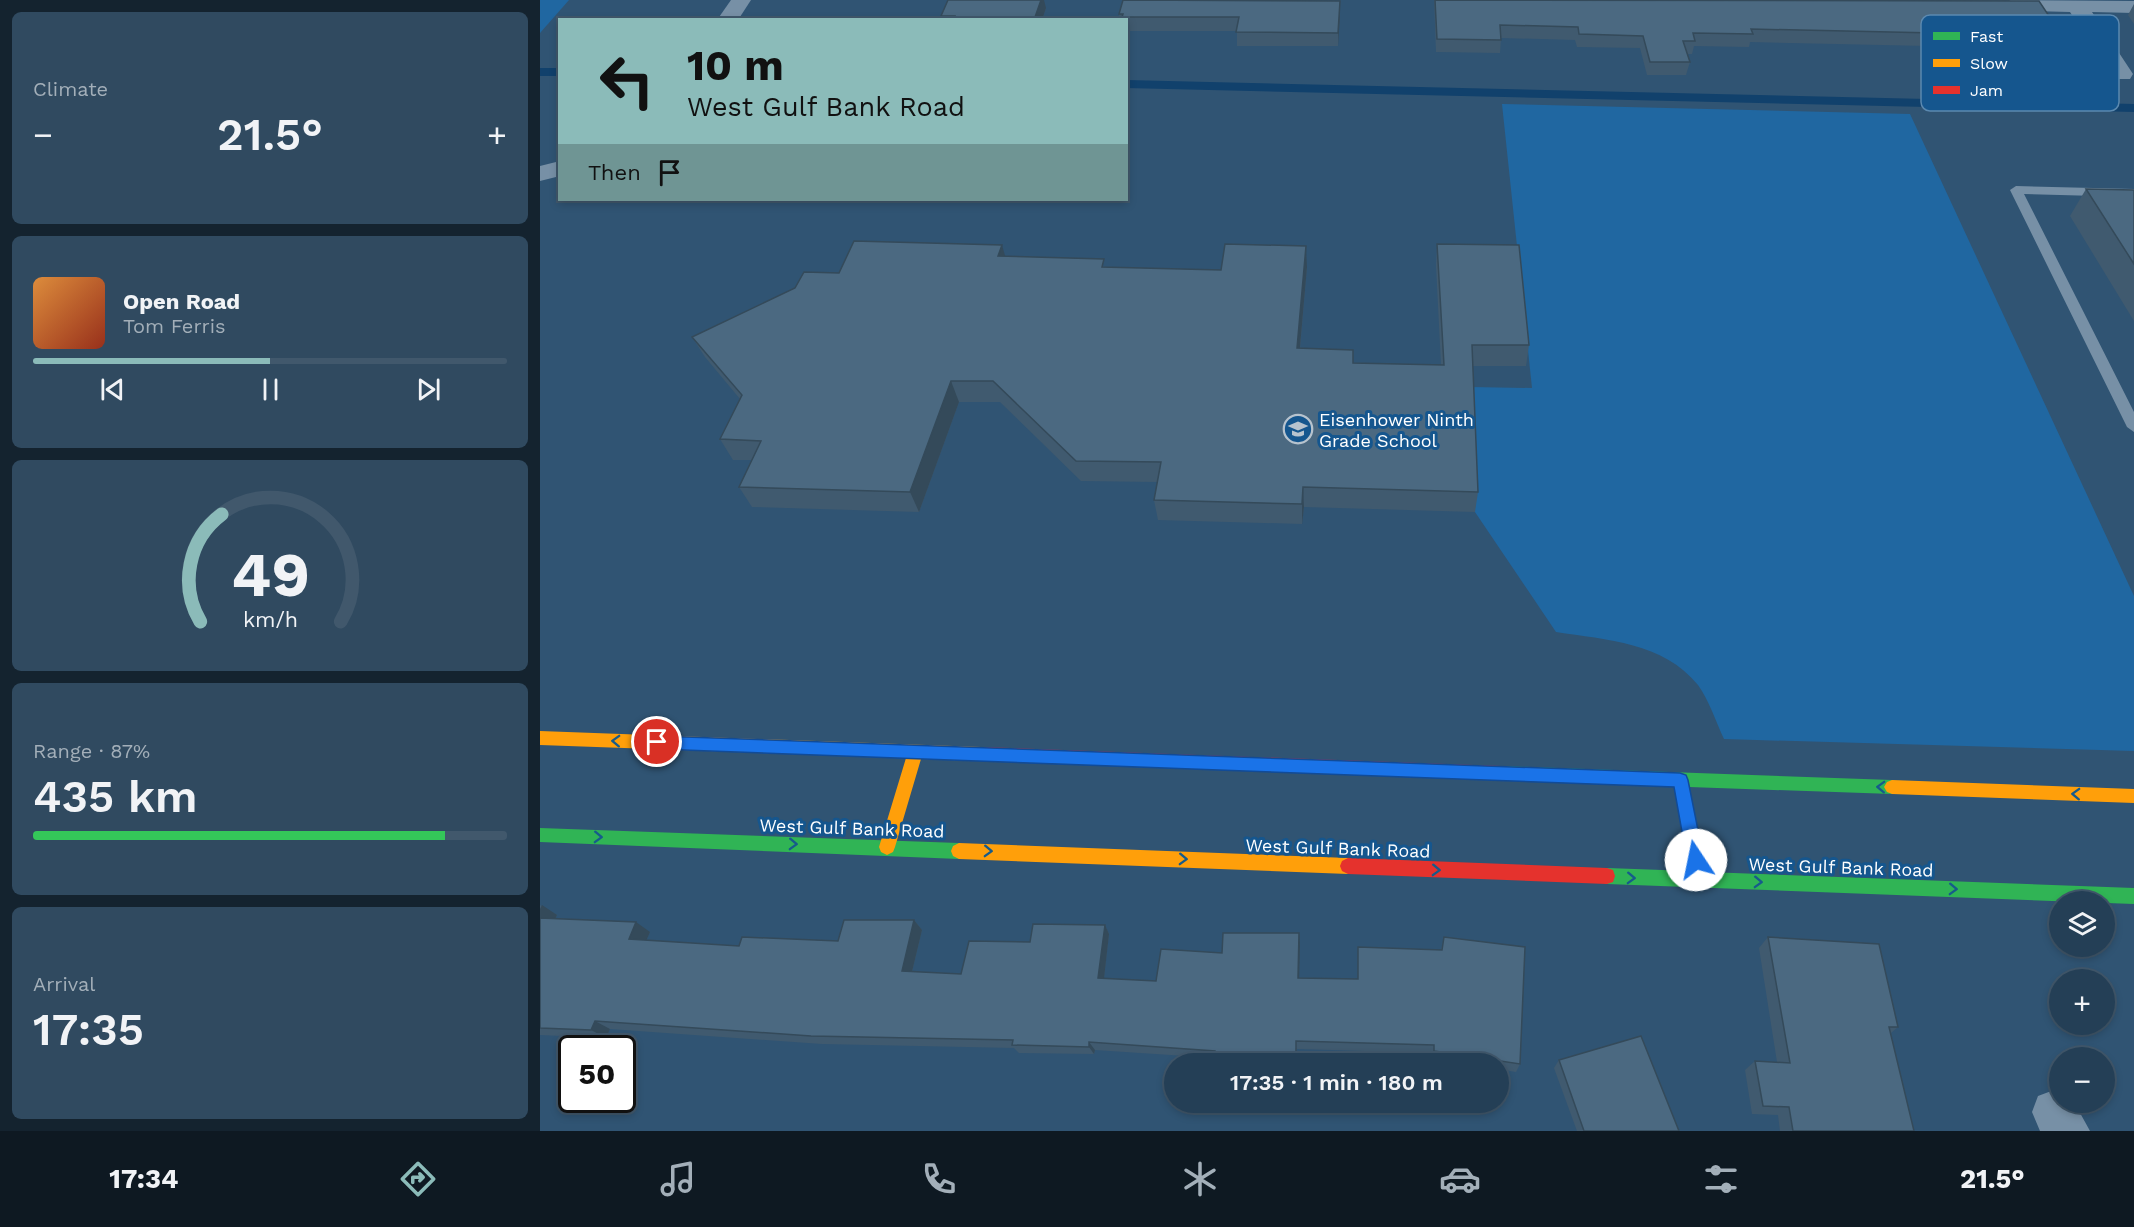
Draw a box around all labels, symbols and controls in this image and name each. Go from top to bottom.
legend [1921,15,2119,111]
text: Fast [1970,27,2003,46]
text: 10 m [687,41,784,90]
icon: left [588,42,666,120]
text: Slow [1970,54,2008,73]
text: Climate [33,77,108,101]
text: Jam [1970,81,2003,100]
text: West Gulf Bank Road [687,91,965,123]
text: 21.5° [217,108,323,161]
text: − [33,115,53,154]
text: + [487,115,507,154]
icon: arrive [653,156,686,189]
text: Then [588,160,641,185]
text: Open Road [123,289,240,314]
text: Tom Ferris [123,314,226,338]
icon: previous [96,373,129,406]
icon: pause [254,373,287,406]
icon: next [412,373,445,406]
place label: Eisenhower Ninth Grade School [1319,409,1474,451]
school or university icon: Eisenhower Ninth Grade School [1282,413,1314,445]
text: 49 [231,539,309,612]
text: km/h [242,608,298,633]
pin [631,716,682,767]
icon: arrive [640,725,673,758]
one-way arrow [611,734,620,747]
text: Range · 87% [33,739,150,763]
text: 435 km [33,770,198,823]
one-way arrow [1876,781,1885,794]
one-way arrow [2071,788,2080,801]
street label: West Gulf Bank Road [759,814,945,842]
position arrow [1664,828,1728,892]
one-way arrow [594,830,603,843]
street label: West Gulf Bank Road [1245,834,1431,862]
one-way arrow [789,837,798,850]
one-way arrow [984,845,993,858]
one-way arrow [1179,853,1188,866]
street label: West Gulf Bank Road [1748,853,1934,881]
one-way arrow [1432,863,1441,876]
one-way arrow [1627,871,1636,884]
one-way arrow [1753,876,1762,889]
one-way arrow [1948,883,1957,896]
map controls [2049,891,2115,1113]
button: layers [2049,891,2115,957]
button: + [2049,969,2115,1035]
text: Arrival [33,972,95,996]
text: 17:35 [33,1003,144,1056]
speed limit sign: 50 [558,1035,636,1113]
button: − [2049,1047,2115,1113]
text: 17:35 · 1 min · 180 m [1230,1070,1443,1095]
icon: directions [397,1158,439,1200]
icon: music [657,1158,699,1200]
icon: phone [918,1158,960,1200]
icon: climate [1179,1158,1221,1200]
icon: car [1439,1158,1481,1200]
icon: filters [1700,1158,1742,1200]
text: 17:34 [109,1163,178,1195]
text: 21.5° [1960,1163,2025,1195]

